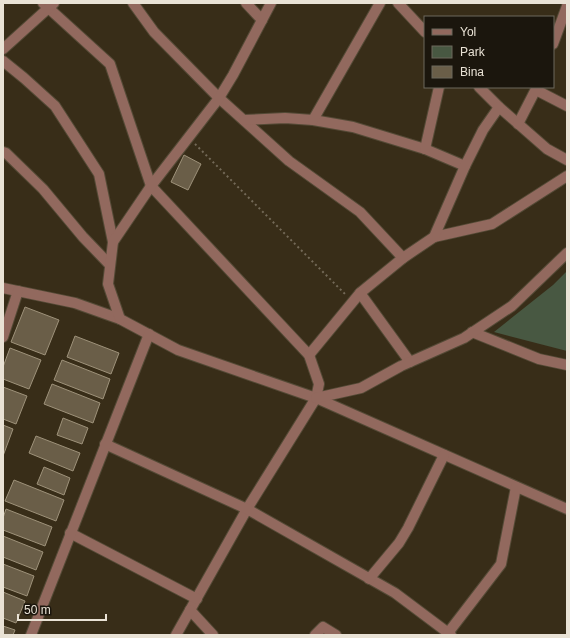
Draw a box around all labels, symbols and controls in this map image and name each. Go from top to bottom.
legend [424,16,554,88]
text: Yol [460,25,476,39]
text: Park [460,45,486,59]
text: Bina [460,65,484,79]
scale bar [18,596,106,622]
text: 50 m [24,603,51,617]

